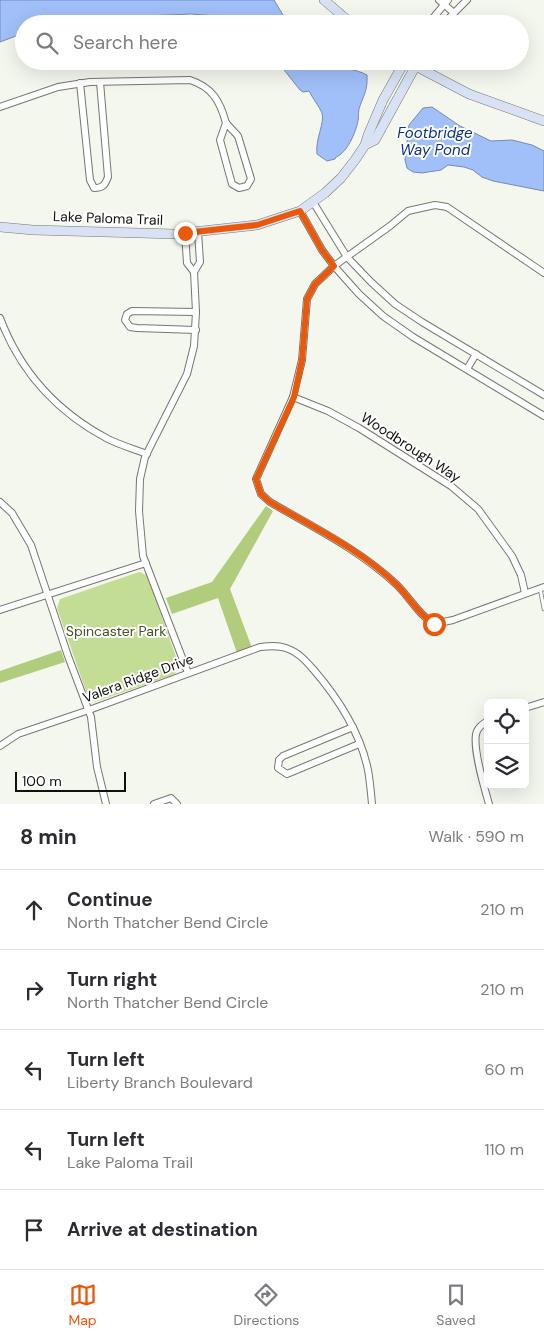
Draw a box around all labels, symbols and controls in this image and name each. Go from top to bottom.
search box [15,15,529,70]
icon: search [33,29,61,57]
text: Search here [73,30,178,55]
water label: Footbridge Way Pond [397,123,473,160]
street label: Lake Paloma Trail [53,207,163,229]
route end [174,222,197,245]
street label: Woodbrough Way [358,408,465,486]
route start [423,613,446,636]
park label: Spincaster Park [66,622,166,640]
street label: Valera Ridge Drive [80,650,196,706]
map controls [484,699,529,789]
button: locate [484,699,529,744]
button: layers [484,744,529,789]
scale bar [15,769,126,792]
text: 100 m [22,772,62,790]
text: 8 min [20,823,77,851]
text: Walk · 590 m [428,826,524,847]
text: Continue [67,887,153,912]
icon: ahead [20,896,48,924]
text: 210 m [480,899,524,920]
text: North Thatcher Bend Circle [67,912,268,933]
text: Turn right [67,967,157,992]
icon: right [20,976,48,1004]
text: 210 m [480,979,524,1000]
text: North Thatcher Bend Circle [67,992,268,1013]
text: Turn left [67,1047,145,1072]
icon: left [20,1056,48,1084]
text: 60 m [484,1059,524,1080]
text: Liberty Branch Boulevard [67,1072,253,1093]
text: Turn left [67,1127,145,1152]
icon: left [20,1136,48,1164]
text: 110 m [485,1139,524,1160]
text: Lake Paloma Trail [67,1152,193,1173]
icon: arrive [20,1216,48,1244]
text: Arrive at destination [67,1217,258,1242]
tab: Map [68,1281,97,1329]
tab: Directions [234,1281,299,1329]
tab: Saved [436,1281,476,1329]

